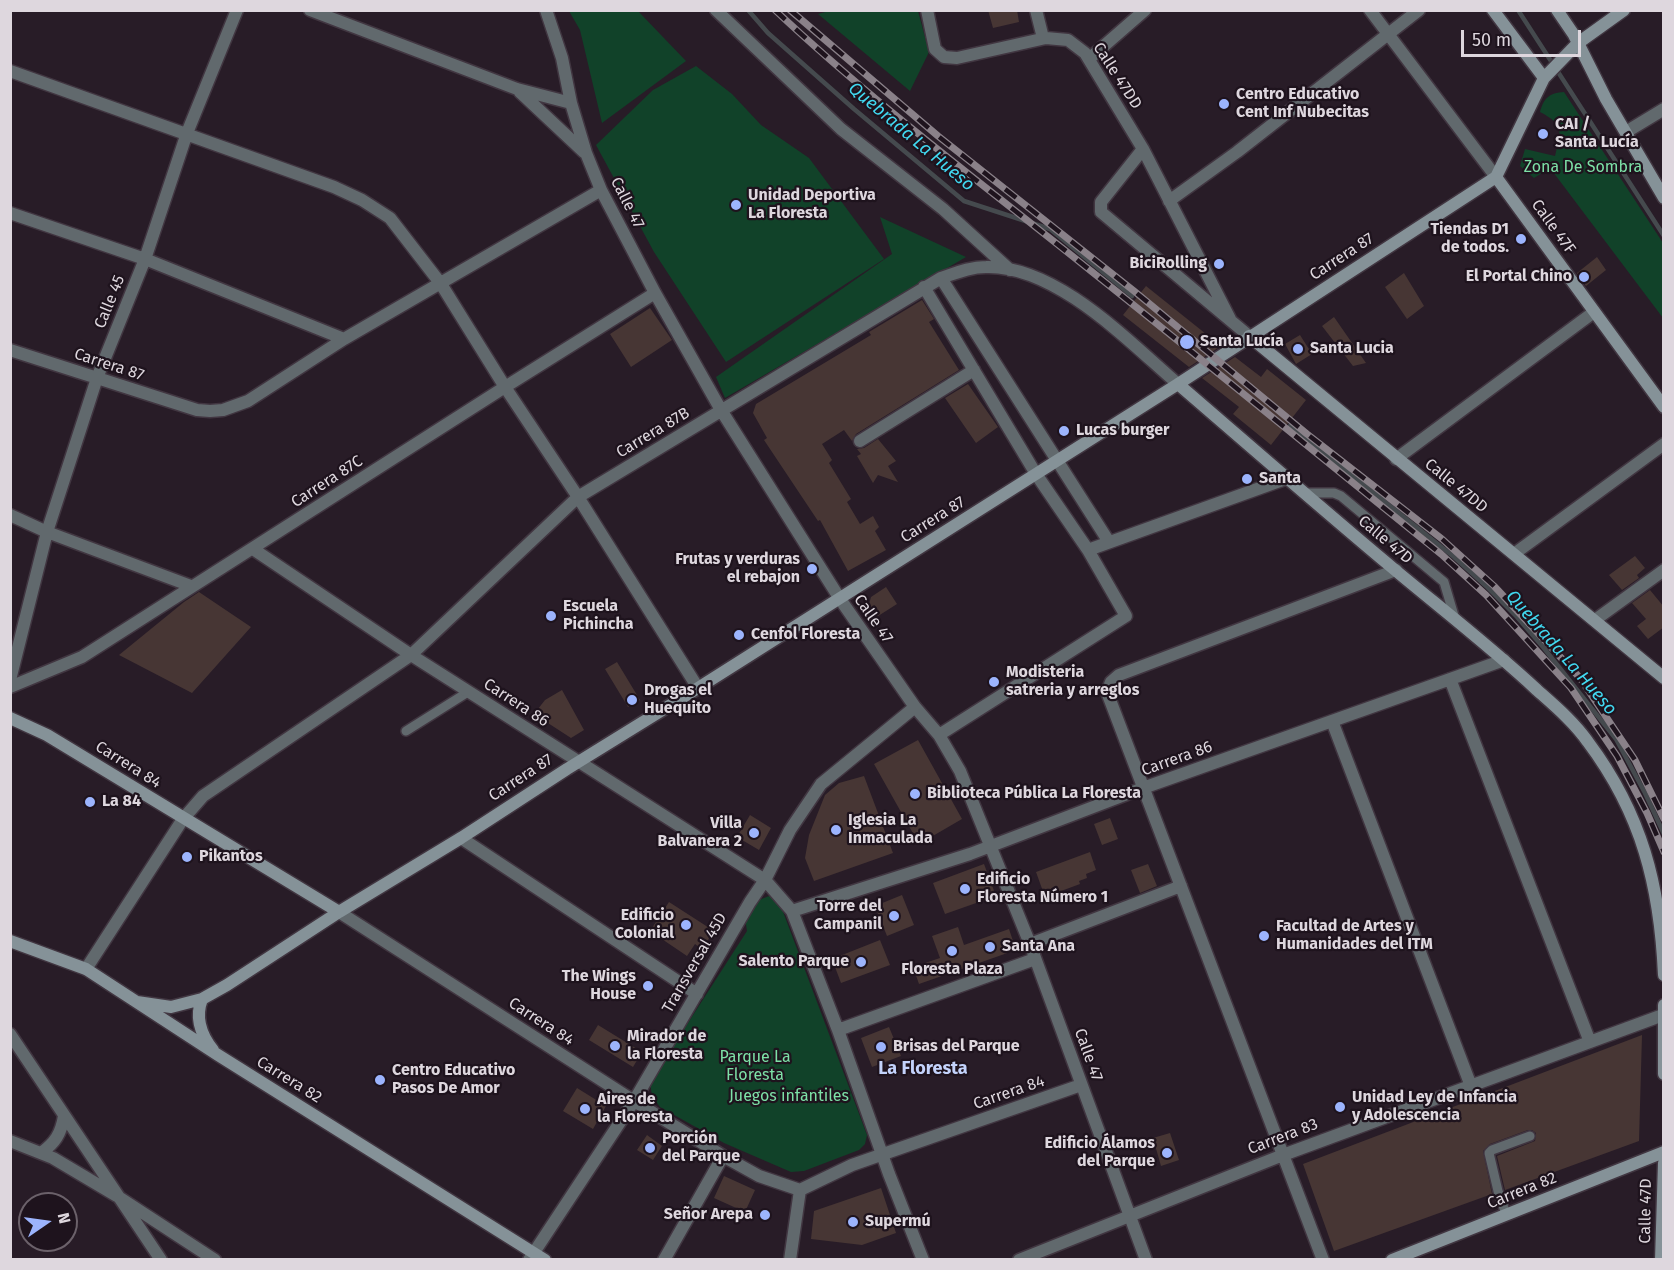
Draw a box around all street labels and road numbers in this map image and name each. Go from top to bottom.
street label: Calle 47DD [1088,39,1146,113]
street label: Calle 47 [606,174,648,232]
street label: Calle 47F [1527,196,1579,258]
street label: Carrera 87 [1306,229,1378,285]
street label: Calle 45 [91,272,129,332]
street label: Carrera 87 [72,345,146,385]
street label: Carrera 87B [613,404,693,462]
street label: Carrera 87C [288,452,366,512]
street label: Calle 47DD [1421,455,1491,517]
street label: Carrera 87 [897,493,969,547]
street label: Calle 47D [1354,512,1416,568]
street label: Calle 47 [849,591,897,647]
street label: Carrera 86 [480,675,552,731]
street label: Carrera 84 [92,737,164,793]
street label: Carrera 86 [1139,737,1215,781]
street label: Carrera 87 [485,750,557,806]
street label: Transversal 45D [659,909,731,1017]
street label: Carrera 84 [505,994,577,1050]
street label: Calle 47 [1070,1026,1106,1084]
street label: Carrera 82 [253,1052,325,1108]
street label: Carrera 84 [971,1072,1047,1114]
street label: Carrera 83 [1245,1115,1321,1159]
street label: Carrera 82 [1484,1168,1560,1214]
street label: Calle 47D [1636,1178,1656,1244]

